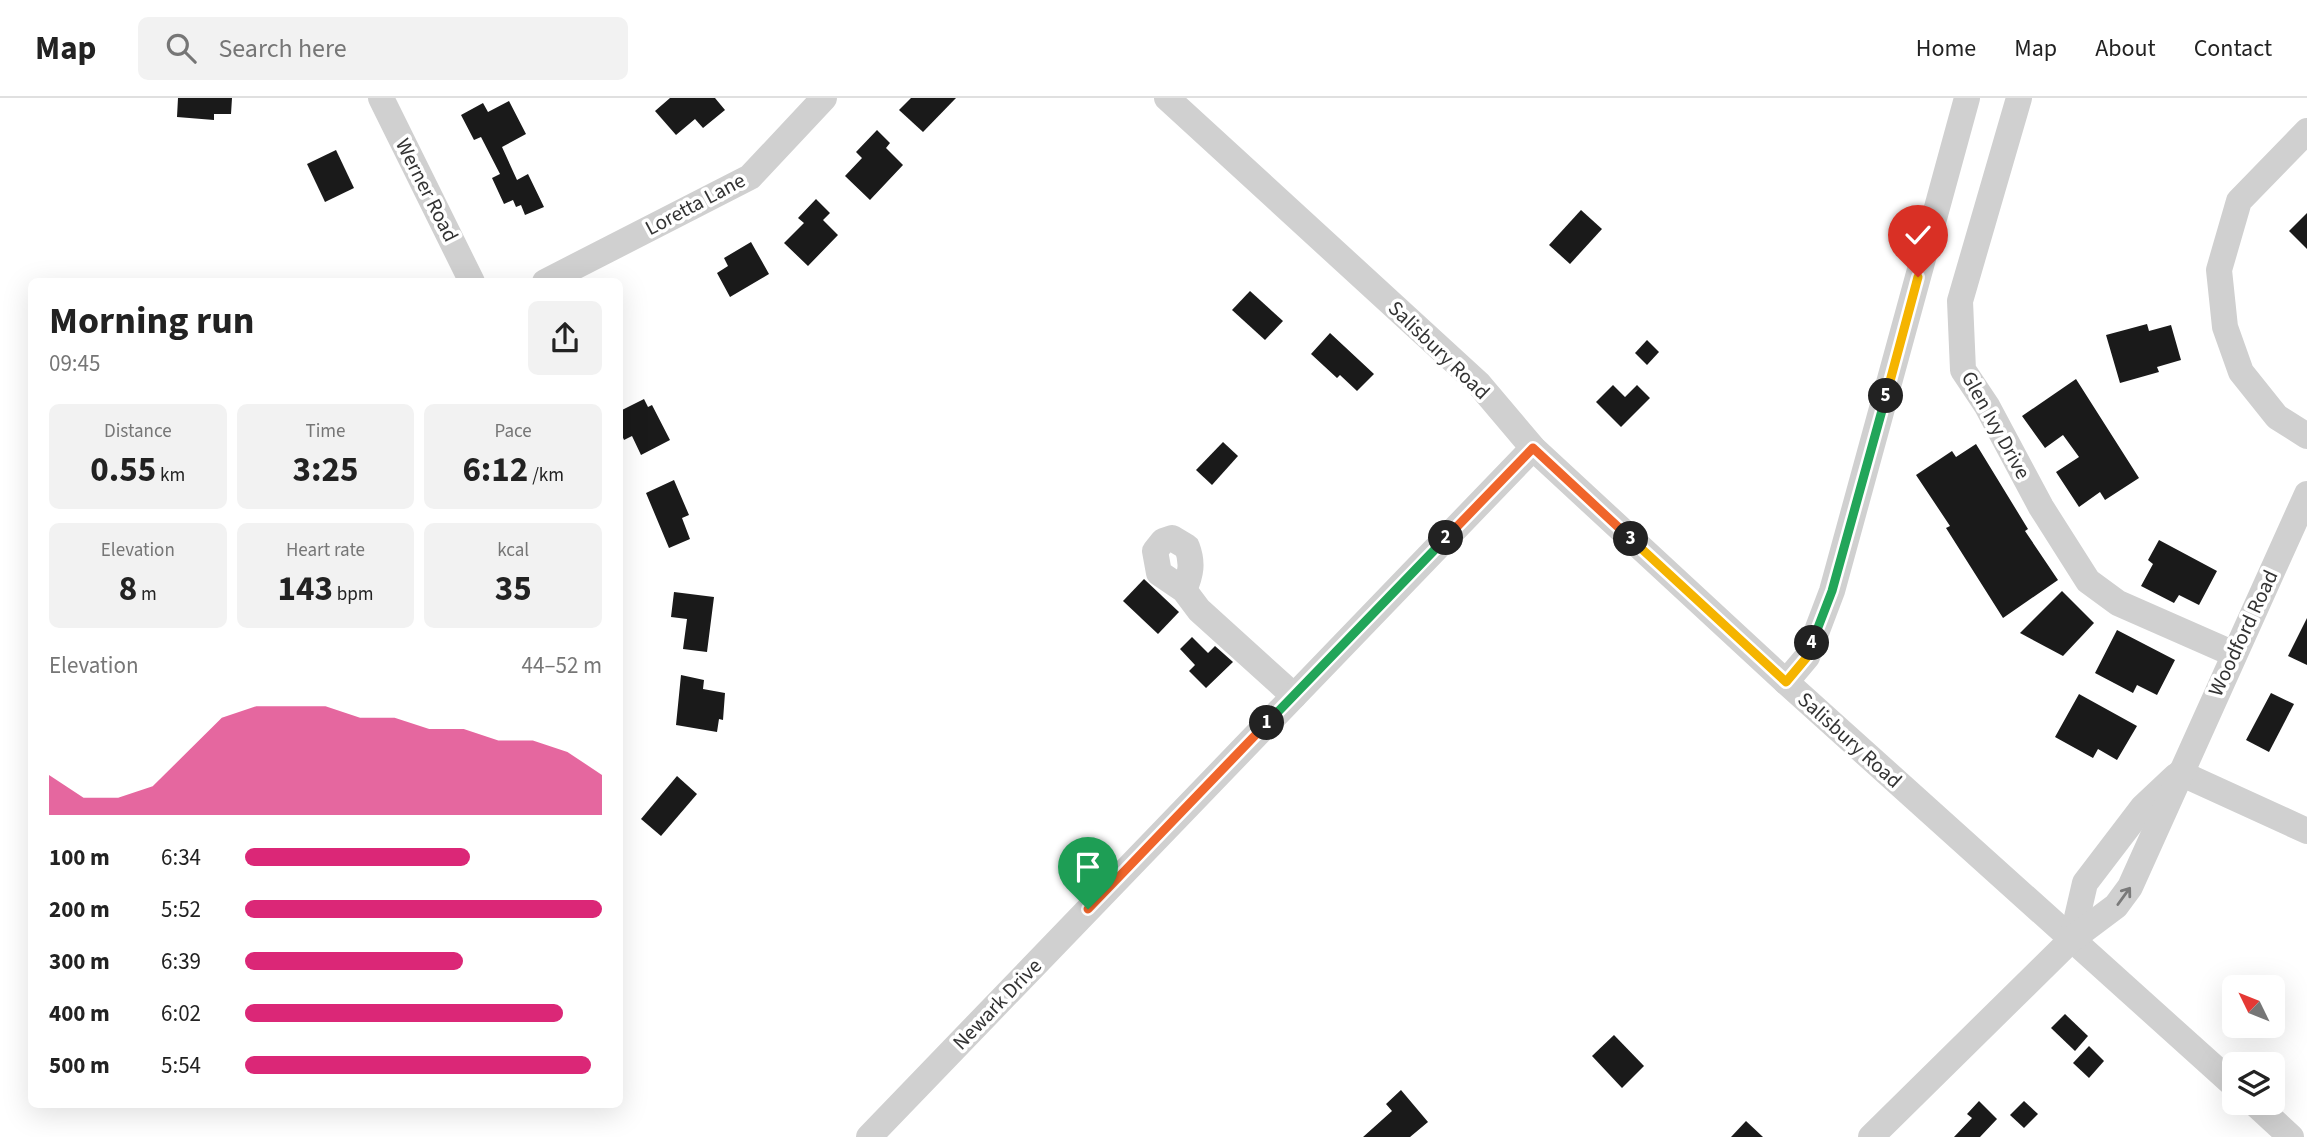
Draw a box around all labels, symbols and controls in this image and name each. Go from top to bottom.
search box [138,17,628,80]
text: Map [35,25,96,72]
icon: search [162,29,200,67]
text: Search here [218,30,347,67]
text: Home [1916,31,1976,66]
text: Map [2014,31,2057,66]
text: About [2095,31,2156,66]
text: Contact [2194,31,2272,66]
street label: Werner Road [388,133,466,247]
street label: Loretta Lane [640,165,750,243]
pin [1888,205,1948,277]
icon: check [1899,216,1937,254]
text: Morning run [49,294,254,348]
street label: Salisbury Road [1381,294,1497,406]
button: share [528,301,602,375]
text: 09:45 [49,347,100,380]
street label: Glen Ivy Drive [1954,366,2038,484]
pin: 5 [1868,378,1904,414]
text: 5 [1880,382,1891,409]
text: Distance [104,418,172,445]
text: Time [305,418,346,445]
text: Pace [495,418,532,445]
text: 0.55 [90,445,156,495]
text: 3:25 [293,445,358,495]
text: 6:12 [462,445,528,495]
text: km [156,462,185,489]
text: /km [528,462,564,489]
pin: 2 [1428,520,1464,556]
pin: 3 [1614,522,1648,556]
text: 2 [1440,524,1451,551]
text: 3 [1625,525,1636,552]
text: Elevation [101,537,175,564]
text: Heart rate [286,537,365,564]
text: kcal [497,537,529,564]
text: 8 [119,564,137,614]
text: 143 [277,564,333,614]
text: 35 [495,564,532,614]
street label: Woodford Road [2201,565,2285,701]
text: m [137,581,157,608]
text: bpm [333,581,374,608]
pin: 4 [1794,626,1829,660]
text: 4 [1806,629,1817,656]
text: Elevation [49,649,139,682]
text: 44–52 m [522,649,602,682]
street label: Salisbury Road [1791,685,1909,795]
pin: 1 [1250,706,1284,740]
text: 1 [1261,709,1272,736]
pin [1058,837,1118,909]
text: 100 m [49,841,110,874]
text: 6:34 [161,841,201,874]
icon: arrive [1069,848,1107,886]
one-way arrow [2117,887,2131,906]
text: 200 m [49,893,110,926]
text: 5:52 [161,893,201,926]
text: 300 m [49,945,110,978]
text: 6:39 [161,945,201,978]
street label: Newark Drive [946,952,1048,1056]
north arrow [2222,975,2286,1038]
map controls [2222,975,2285,1115]
text: 400 m [49,997,110,1030]
text: 6:02 [161,997,201,1030]
text: 500 m [49,1049,110,1082]
text: 5:54 [161,1049,201,1082]
button: layers [2222,1052,2285,1115]

